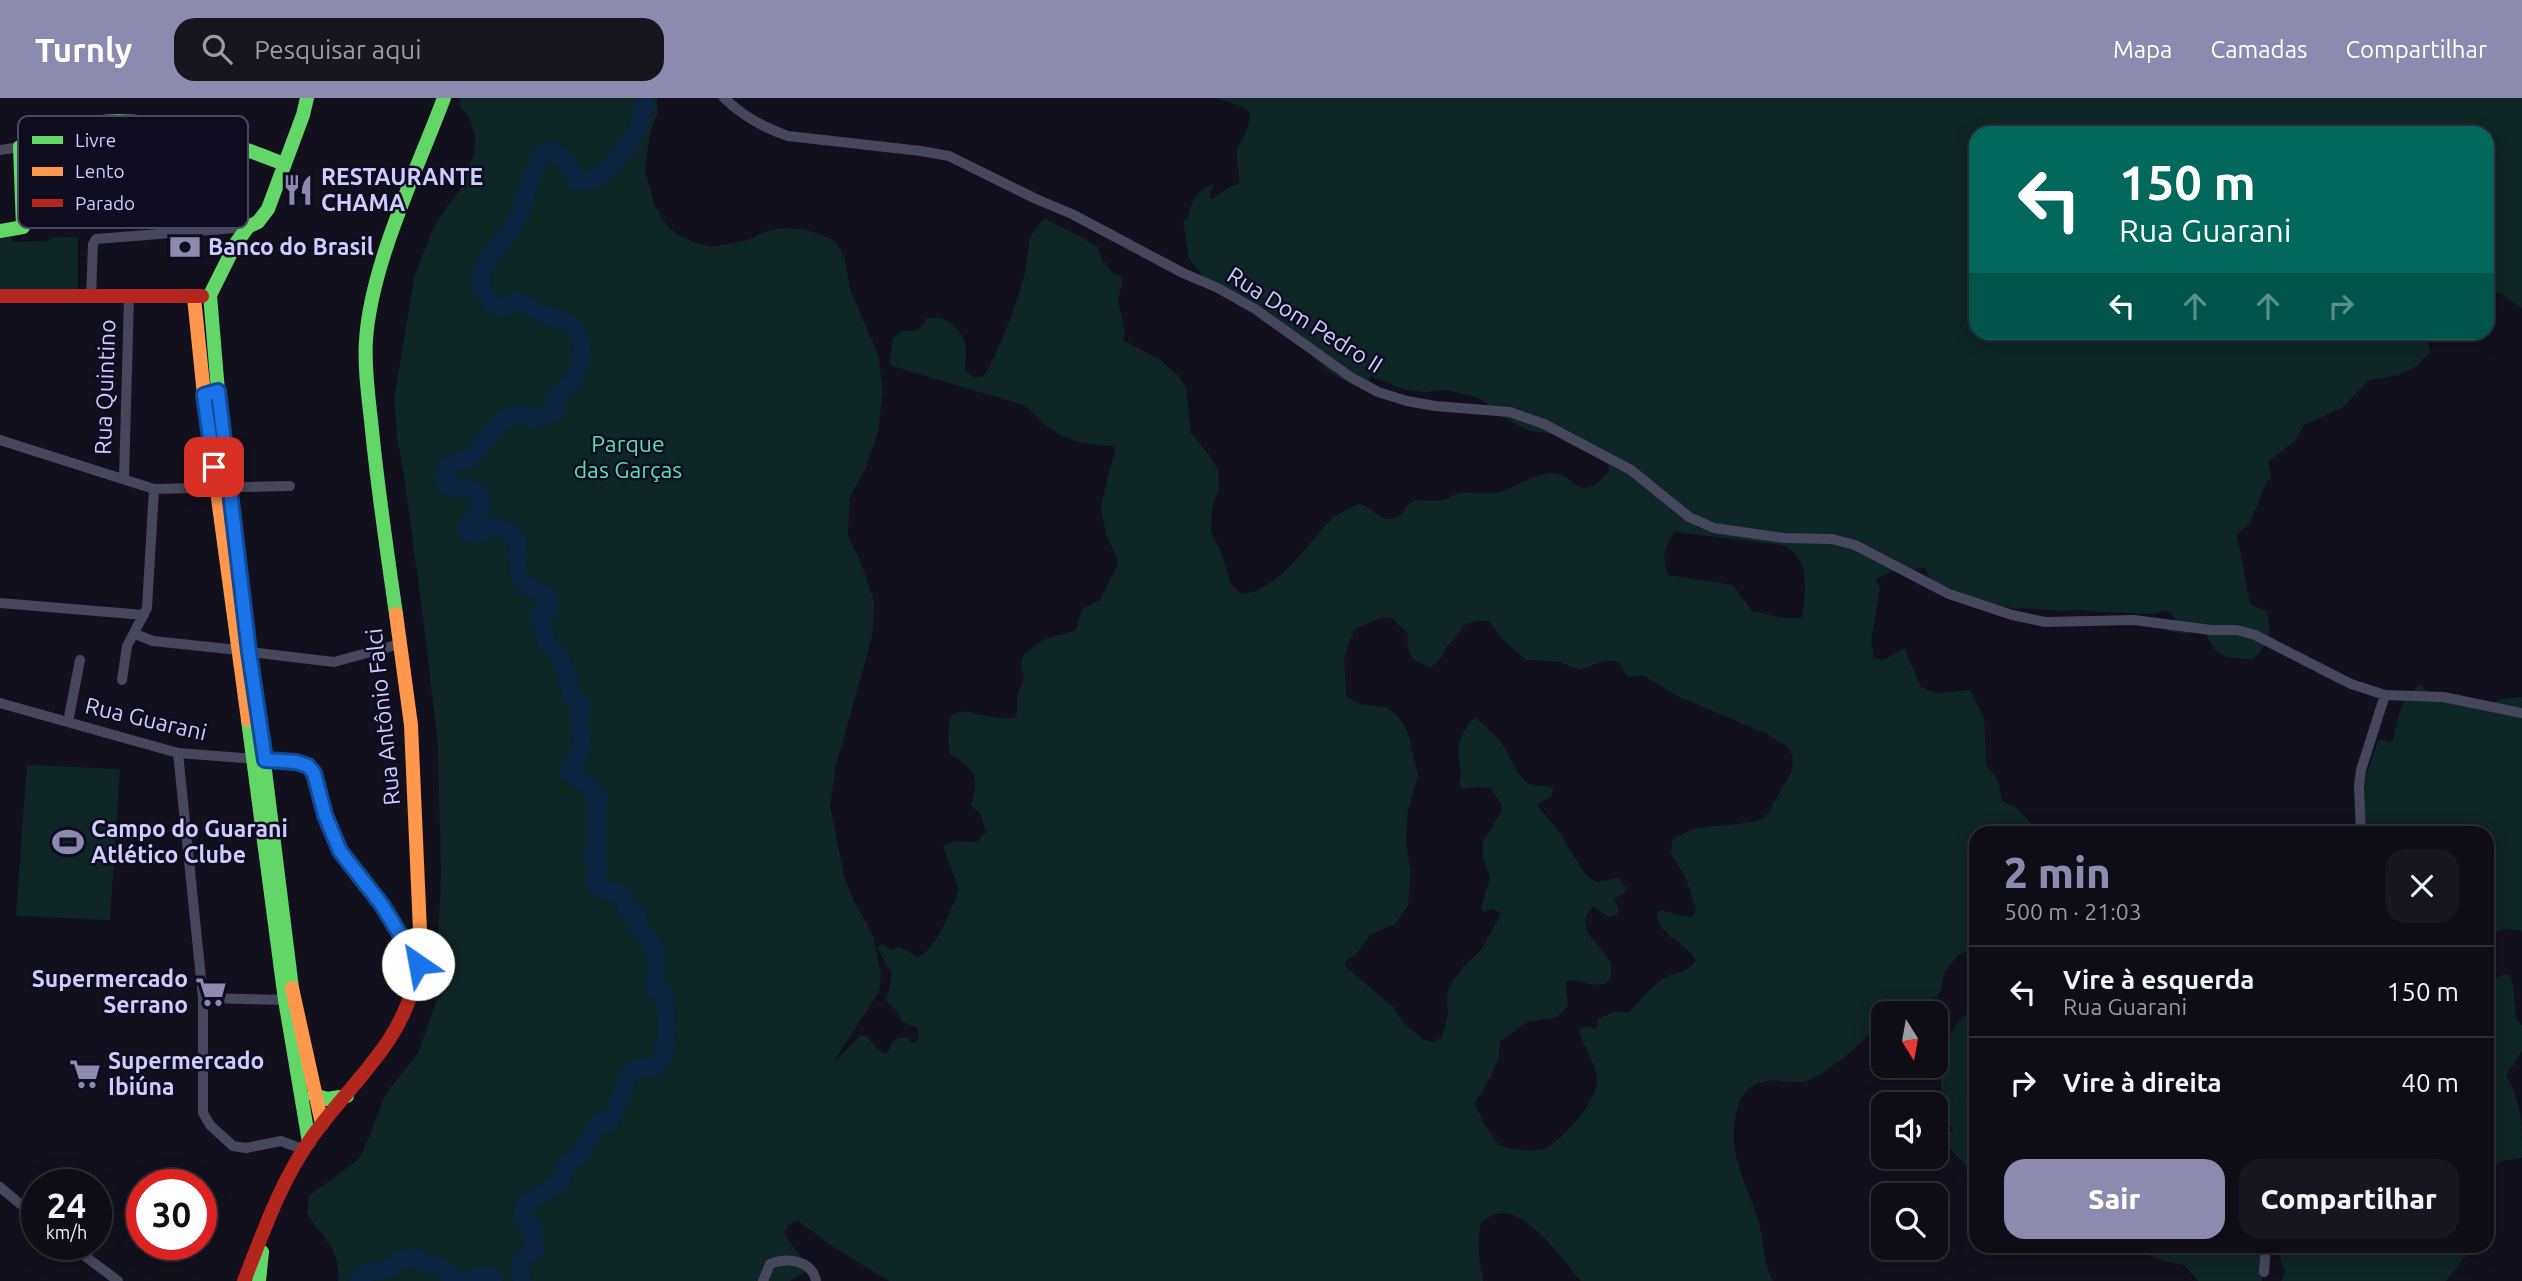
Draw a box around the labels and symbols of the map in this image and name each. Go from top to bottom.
legend [18,116,248,228]
text: Livre [75,129,116,151]
text: Lento [75,160,125,182]
place label: RESTAURANTE CHAMA [321,164,483,215]
restaurant icon: RESTAURANTE CHAMA [281,173,315,207]
text: Parado [75,192,135,214]
bank icon: Banco do Brasil [168,230,202,264]
place label: Banco do Brasil [208,234,374,259]
street label: Rua Dom Pedro II [1223,262,1387,377]
street label: Rua Quintino [90,319,119,455]
park label: Parque das Garças [574,431,682,482]
pin [184,437,244,497]
street label: Rua Antônio Falci [361,627,404,807]
street label: Rua Guarani [83,692,209,745]
place label: Campo do Guarani Atlético Clube [91,816,288,867]
sports icon: Campo do Guarani Atlético Clube [51,825,85,859]
position arrow [381,927,455,1001]
place label: Supermercado Serrano [32,966,188,1017]
supermarket icon: Supermercado Serrano [194,975,228,1009]
north arrow [1871,1001,1948,1078]
place label: Supermercado Ibiúna [108,1048,264,1099]
supermarket icon: Supermercado Ibiúna [68,1057,102,1091]
speed limit sign: 30 [126,1169,217,1260]

